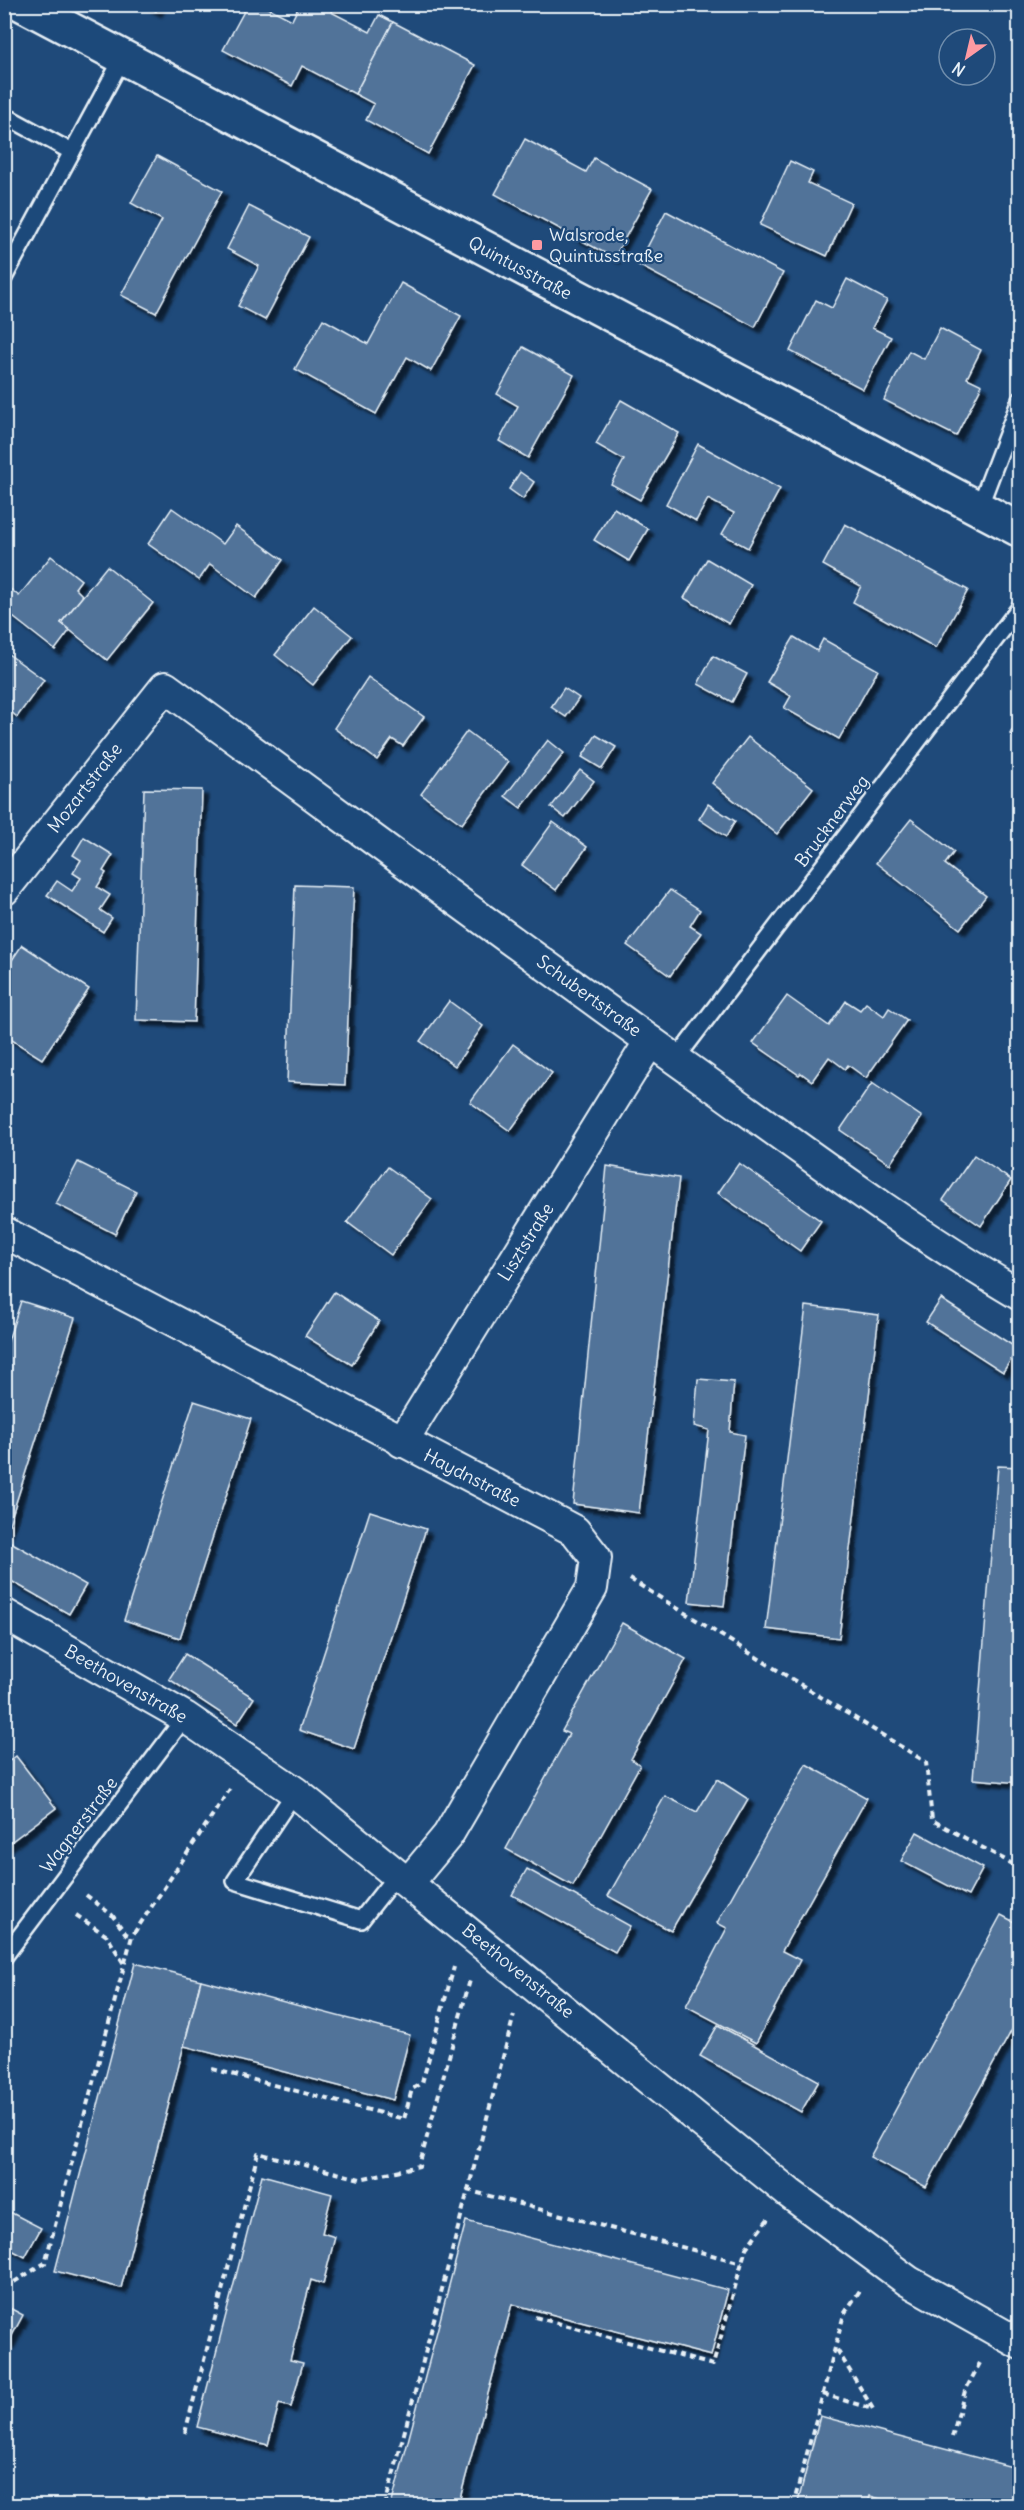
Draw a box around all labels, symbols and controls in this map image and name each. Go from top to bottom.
north arrow [937,27,997,87]
text: N [948,58,969,81]
place label: Walsrode, Quintusstraße [549,223,663,267]
street label: Quintusstraße [464,231,576,305]
marker: Walsrode, Quintusstraße [530,238,544,252]
street label: Mozartstraße [42,738,127,837]
street label: Brucknerweg [790,770,874,871]
street label: Schubertstraße [532,950,646,1041]
street label: Lisztstraße [493,1198,559,1285]
street label: Haydnstraße [420,1443,524,1512]
street label: Beethovenstraße [61,1639,192,1728]
street label: Wagnerstraße [35,1772,122,1877]
street label: Beethovenstraße [458,1918,579,2023]

